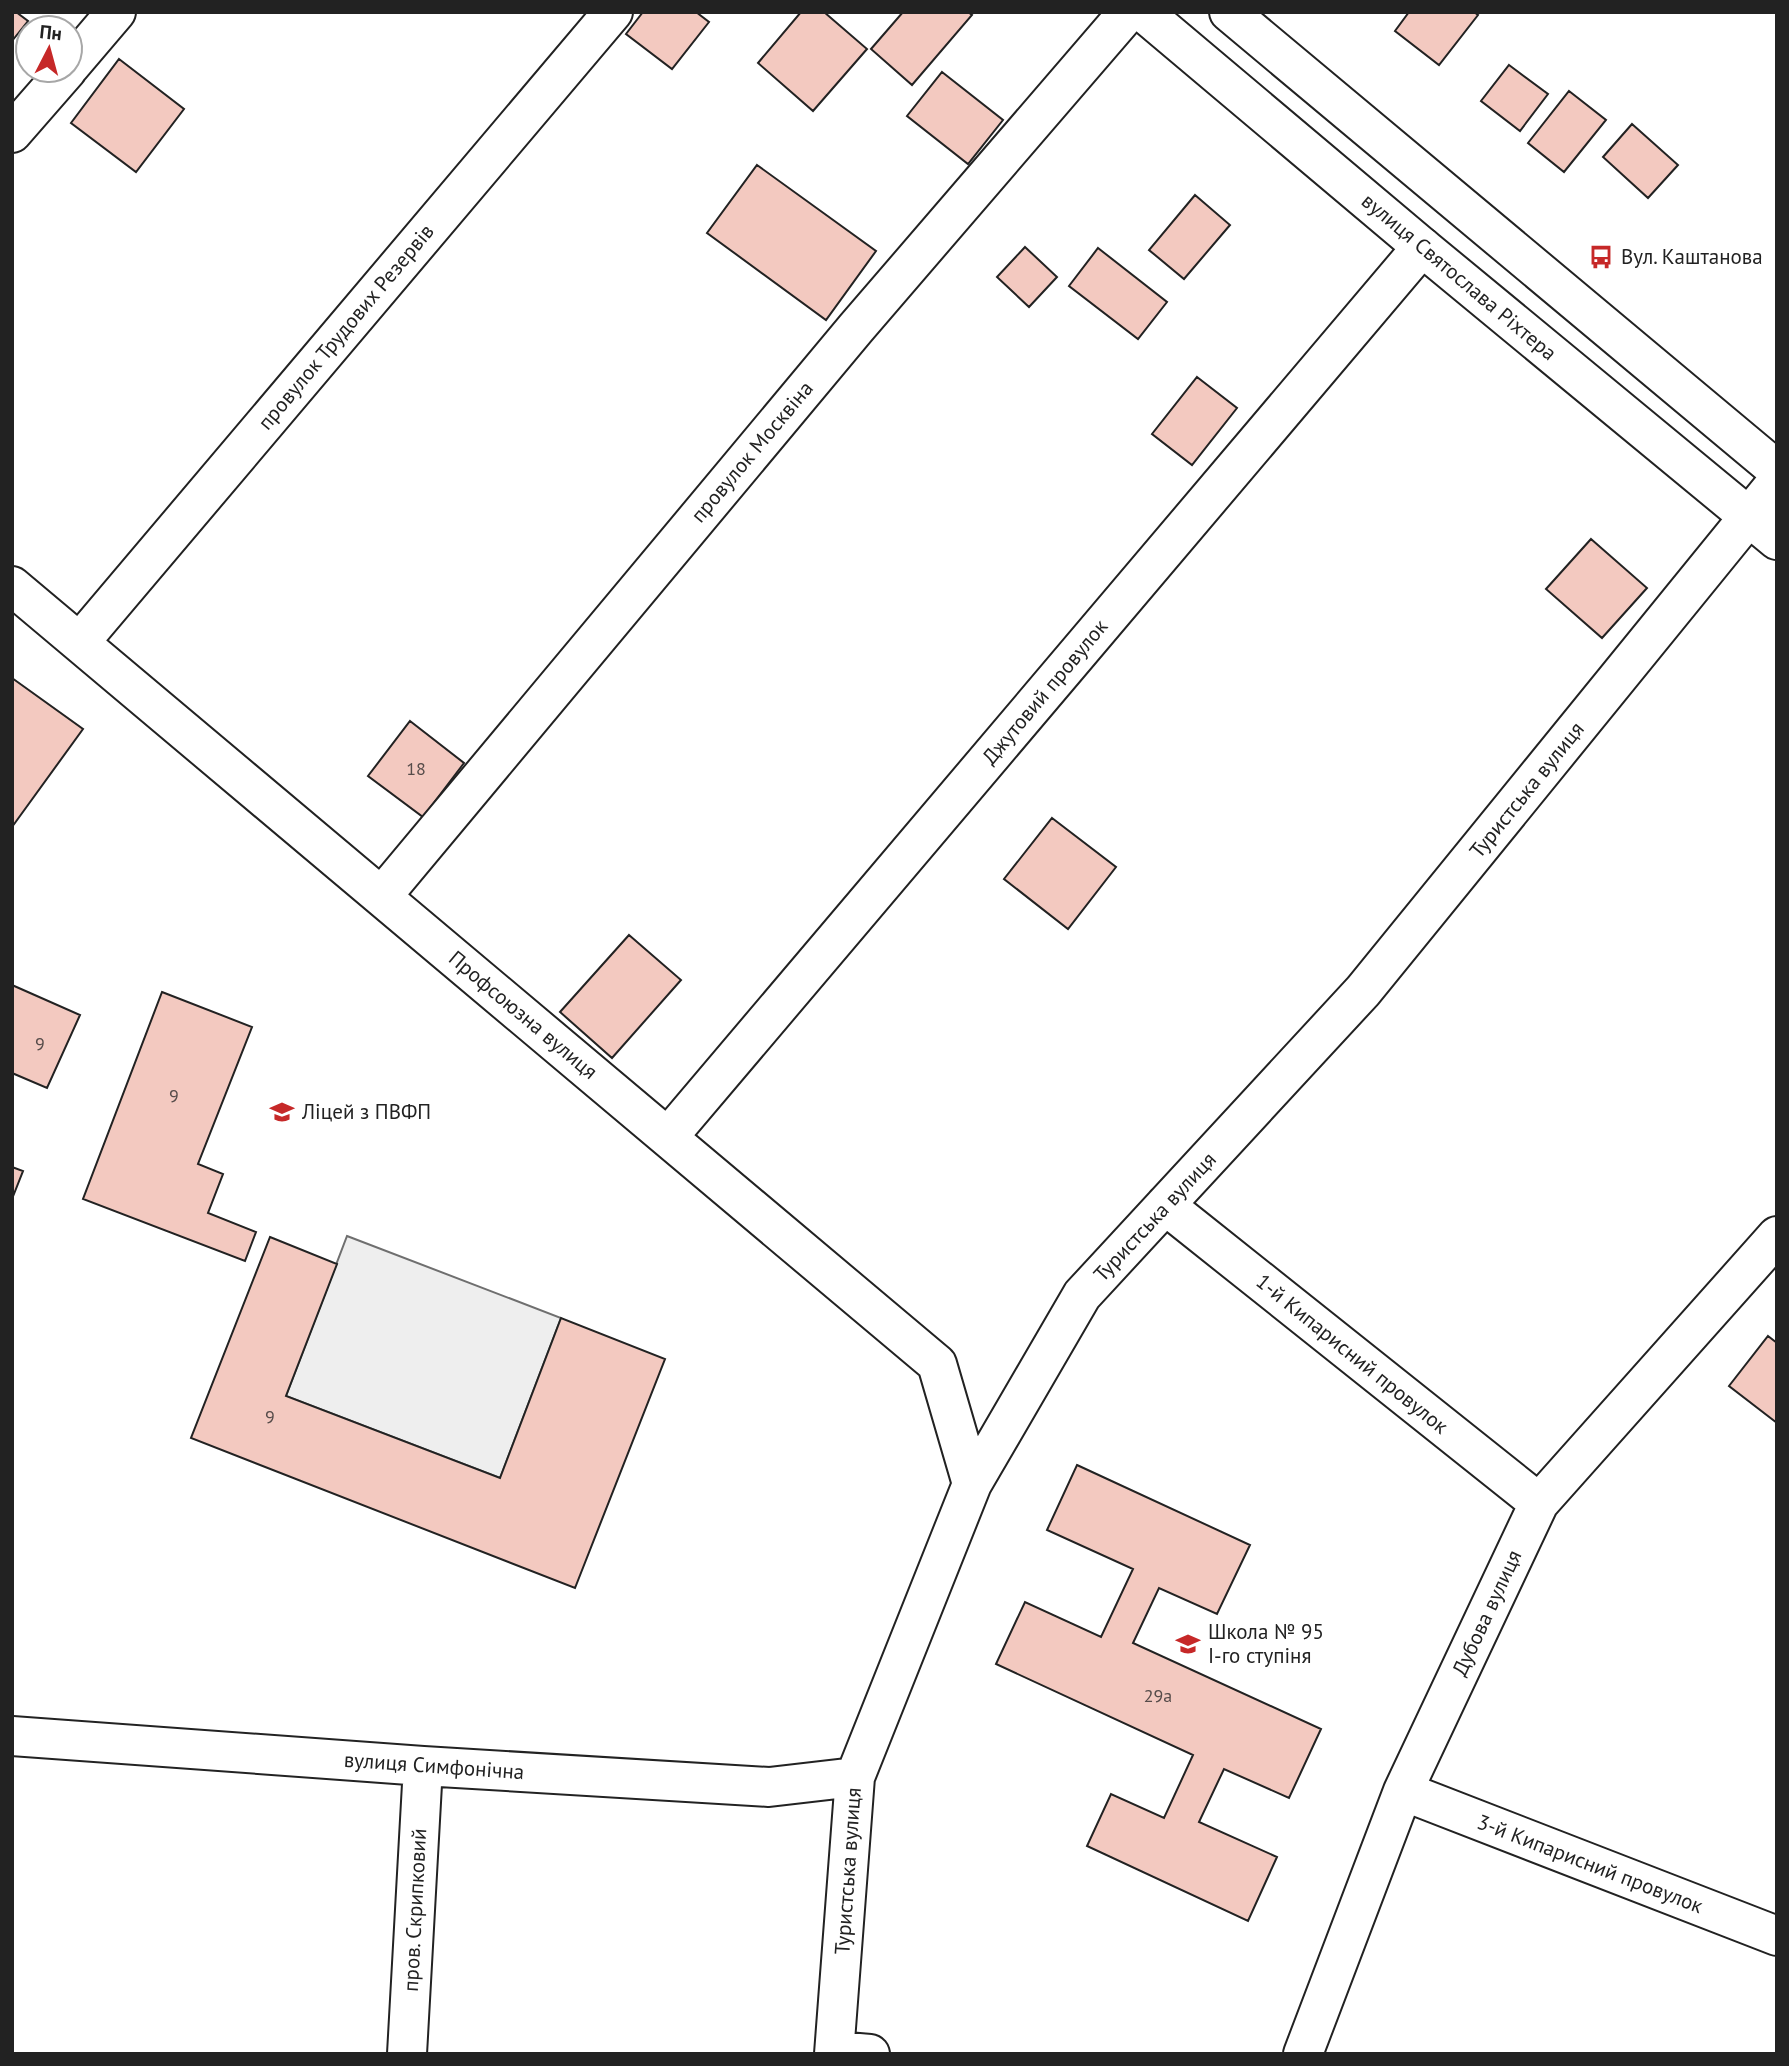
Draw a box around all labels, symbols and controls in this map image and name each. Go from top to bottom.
north arrow [14,14,84,84]
text: Пн [38,19,63,45]
street label: вулиця Святослава Ріхтера [1356,187,1562,366]
street label: провулок Трудових Резервів [252,218,440,435]
bus stop icon: Вул. Каштанова [1587,243,1615,271]
place label: Вул. Каштанова [1621,243,1763,270]
street label: провулок Москвіна [685,375,819,528]
street label: Джутовий провулок [976,613,1113,770]
street label: Туристська вулиця [1463,716,1590,863]
house number: 18 [406,757,426,780]
street label: Профсоюзна вулиця [443,944,603,1085]
house number: 9 [35,1032,45,1055]
house number: 9 [169,1084,179,1107]
school or university icon: Ліцей з ПВФП [268,1098,296,1126]
place label: Ліцей з ПВФП [301,1098,431,1125]
street label: Туристська вулиця [1088,1146,1222,1287]
street label: 1-й Кипарисний провулок [1251,1268,1454,1440]
house number: 9 [265,1405,275,1428]
street label: Дубова вулиця [1446,1546,1527,1680]
place label: Школа № 95 І-го ступіня [1208,1618,1324,1669]
school or university icon: Школа № 95 І-го ступіня [1174,1630,1202,1658]
house number: 29а [1144,1684,1172,1707]
street label: вулиця Симфонічна [343,1746,525,1785]
street label: Туристська вулиця [828,1786,867,1955]
street label: 3-й Кипарисний провулок [1473,1808,1707,1919]
street label: пров. Скрипковий [397,1828,432,1992]

